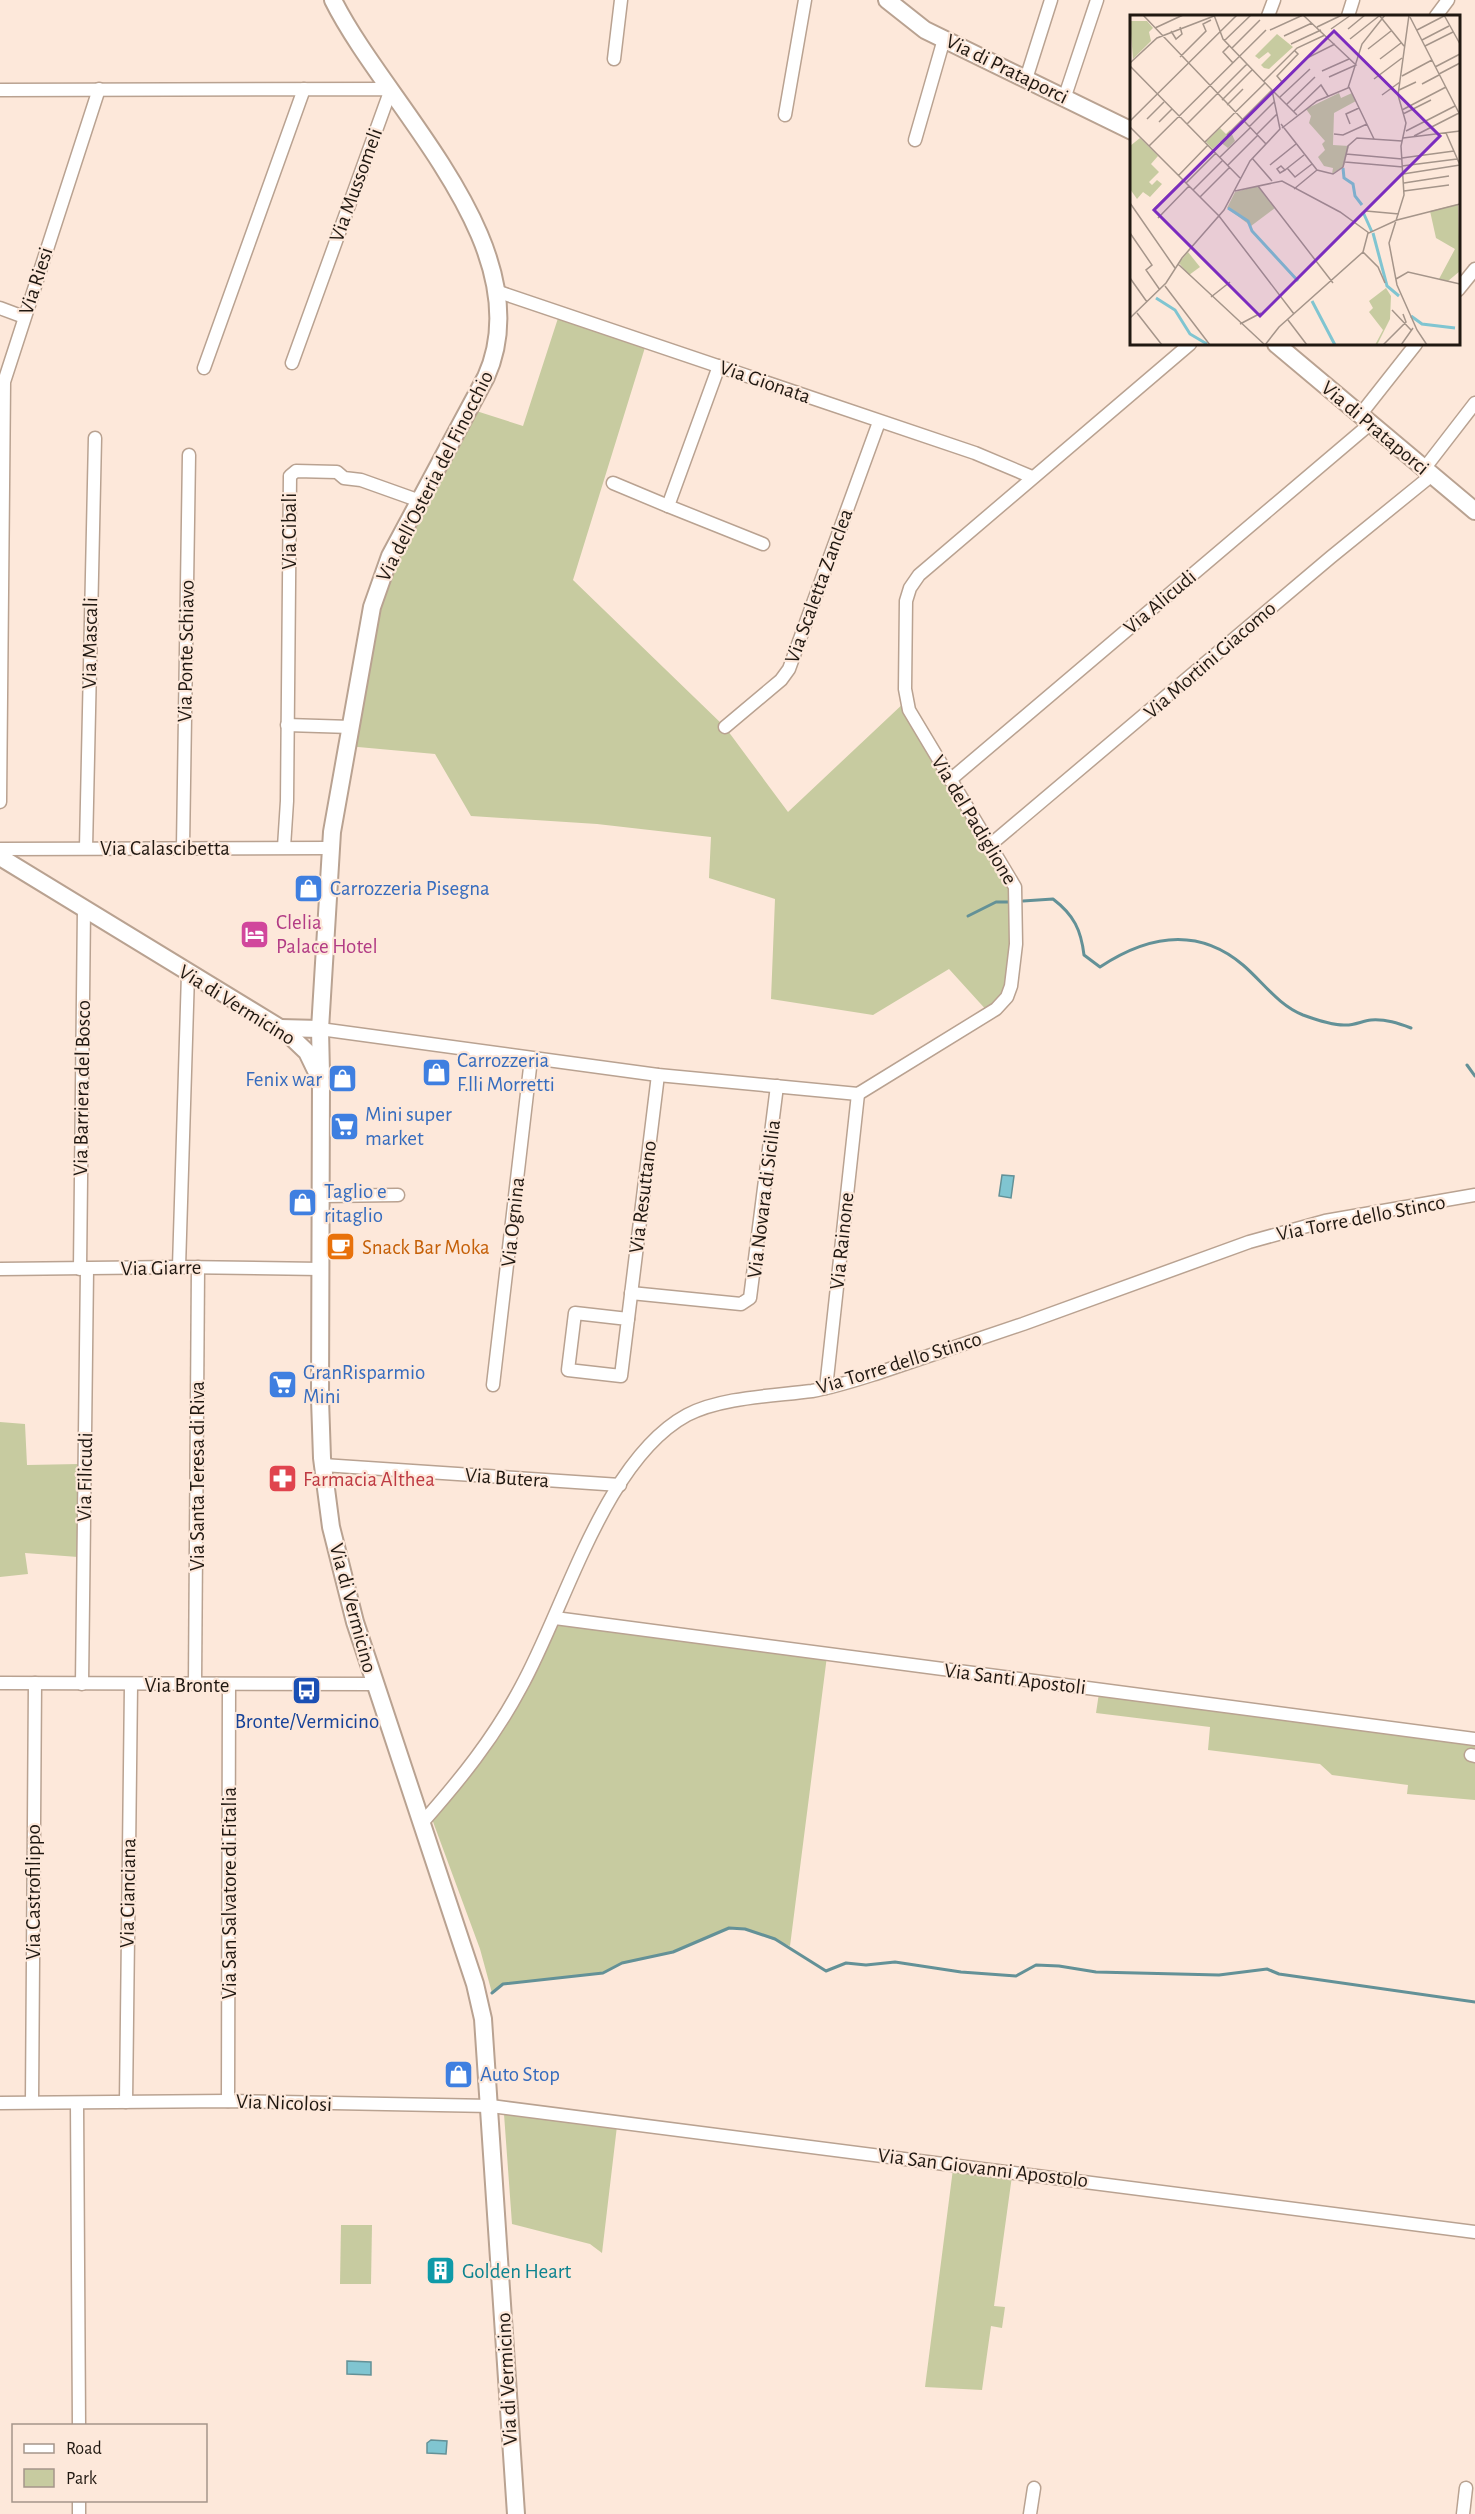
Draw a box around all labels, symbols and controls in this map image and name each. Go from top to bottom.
inset map [1130,15,1460,345]
street label: Via di Prataporci [942,30,1072,108]
street label: Via Mussomeli [326,125,386,245]
street label: Via Riesi [15,245,57,317]
street label: Via Gionata [717,357,814,407]
street label: Via dell'Osteria del Finocchio [373,367,497,585]
street label: Via di Prataporci [1317,377,1433,479]
street label: Via Cibali [279,493,300,569]
street label: Via Scaletta Zanclea [781,506,857,666]
street label: Via Alicudi [1120,566,1200,638]
street label: Via Ponte Schiavo [174,580,198,722]
street label: Via Mascali [79,597,101,689]
street label: Via Mortini Giacomo [1140,597,1280,723]
street label: Via del Padiglione [927,752,1021,888]
street label: Via Calascibetta [100,838,230,859]
shop icon: Carrozzeria Pisegna [293,872,325,904]
place label: Carrozzeria Pisegna [330,878,490,899]
place label: Clelia Palace Hotel [276,912,378,957]
hotel icon: Clelia Palace Hotel [239,918,271,950]
street label: Via di Vermicino [175,961,299,1049]
street label: Via Barriera del Bosco [70,1000,94,1176]
place label: Carrozzeria F.lli Morretti [457,1050,555,1095]
shop icon: Carrozzeria F.lli Morretti [420,1056,452,1088]
shop icon: Fenix war [327,1063,359,1095]
place label: Fenix war [245,1069,322,1090]
place label: Mini super market [365,1104,452,1149]
supermarket icon: Mini super market [328,1110,360,1142]
street label: Via Novara di Sicilia [744,1118,784,1279]
street label: Via Resuttano [626,1140,660,1254]
street label: Via Ognina [498,1176,528,1268]
place label: Taglio e ritaglio [324,1181,387,1226]
shop icon: Taglio e ritaglio [287,1187,319,1219]
street label: Via Rainone [826,1191,858,1291]
street label: Via Torre dello Stinco [1275,1191,1447,1245]
cafe icon: Snack Bar Moka [325,1231,357,1263]
place label: Snack Bar Moka [362,1237,490,1258]
street label: Via Giarre [121,1257,201,1279]
street label: Via Torre dello Stinco [814,1328,984,1398]
place label: GranRisparmio Mini [303,1362,425,1407]
supermarket icon: GranRisparmio Mini [266,1368,298,1400]
street label: Via Santa Teresa di Riva [187,1381,208,1571]
street label: Via Filicudi [74,1432,96,1522]
pharmacy icon: Farmacia Althea [266,1463,298,1495]
street label: Via Butera [464,1465,550,1491]
place label: Farmacia Althea [303,1469,435,1490]
street label: Via di Vermicino [326,1541,380,1675]
street label: Via Santi Apostoli [943,1660,1087,1698]
bus stop icon: Bronte/Vermicino [291,1674,323,1706]
street label: Via Bronte [145,1675,229,1696]
place label: Bronte/Vermicino [235,1711,379,1732]
street label: Via San Salvatore di Fitalia [219,1787,240,1999]
street label: Via Castrofilippo [23,1824,44,1960]
street label: Via Cianciana [117,1838,139,1948]
shop icon: Auto Stop [443,2058,475,2090]
place label: Auto Stop [480,2064,560,2085]
street label: Via Nicolosi [236,2091,332,2115]
street label: Via San Giovanni Apostolo [877,2145,1089,2191]
building icon: Golden Heart [425,2255,457,2287]
place label: Golden Heart [462,2261,571,2282]
street label: Via di Vermicino [493,2312,521,2446]
legend [12,2424,207,2502]
text: Road [66,2440,102,2458]
text: Park [66,2470,98,2488]

